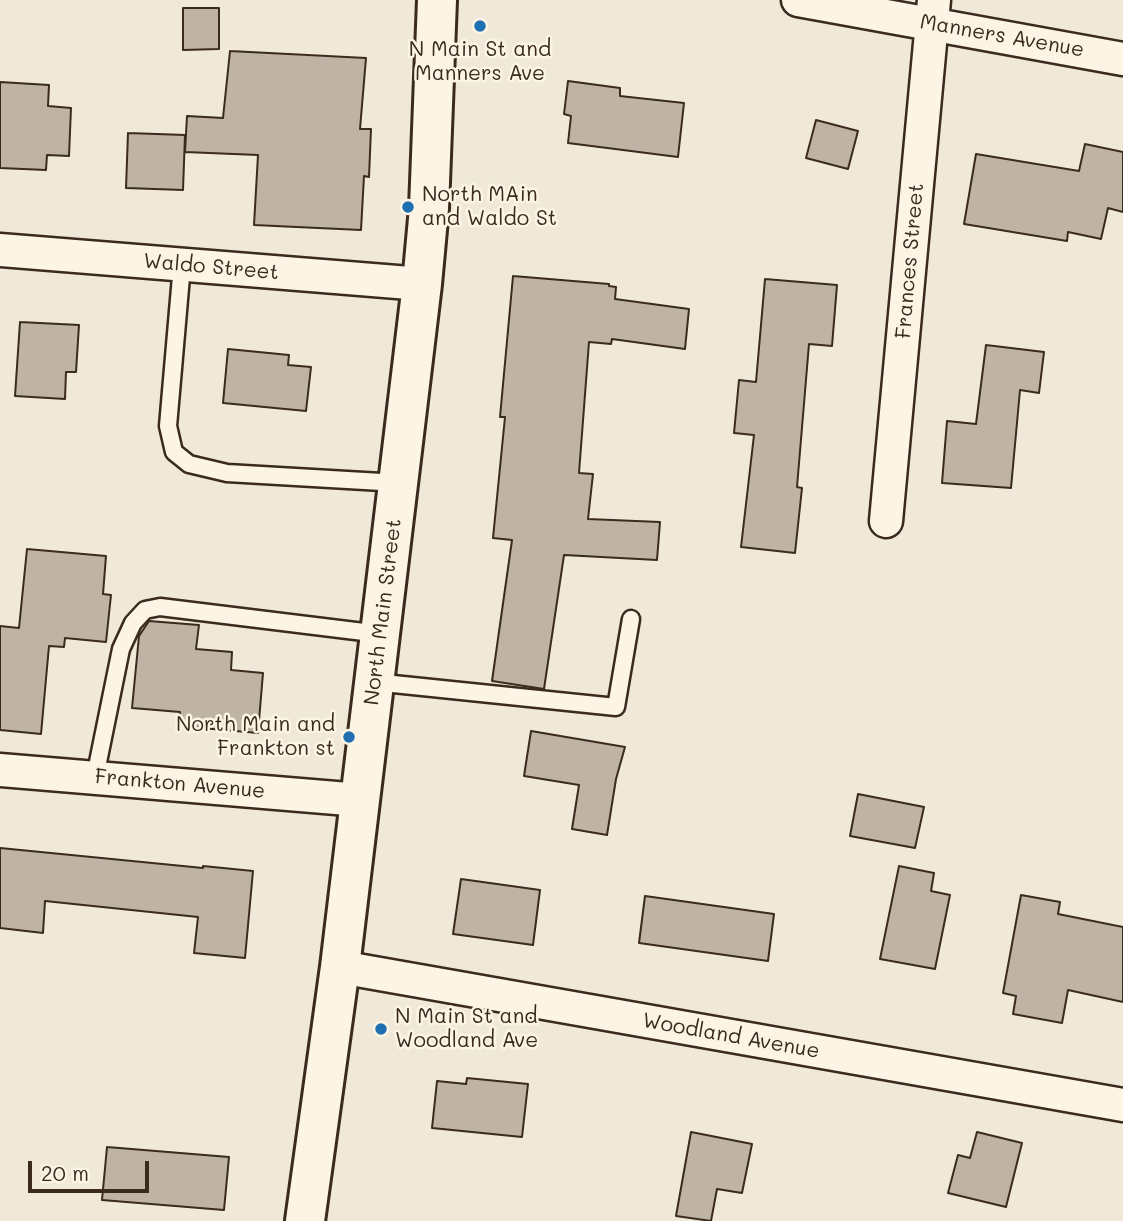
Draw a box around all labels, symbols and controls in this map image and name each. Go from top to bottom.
street label: Manners Avenue [918,9,1086,63]
marker: N Main St and Manners Ave [472,18,488,34]
place label: N Main St and Manners Ave [409,37,551,87]
place label: North MAin and Waldo St [422,182,557,232]
street label: Frances Street [891,182,929,340]
marker: North MAin and Waldo St [400,199,416,215]
street label: Waldo Street [142,249,280,285]
street label: North Main Street [359,517,407,707]
place label: North Main and Frankton st [176,712,335,762]
marker: North Main and Frankton st [341,729,357,745]
street label: Frankton Avenue [94,764,266,804]
place label: N Main St and Woodland Ave [395,1004,538,1054]
street label: Woodland Avenue [641,1008,821,1064]
marker: N Main St and Woodland Ave [373,1021,389,1037]
scale bar [32,1148,152,1192]
text: 20 m [41,1159,89,1186]

